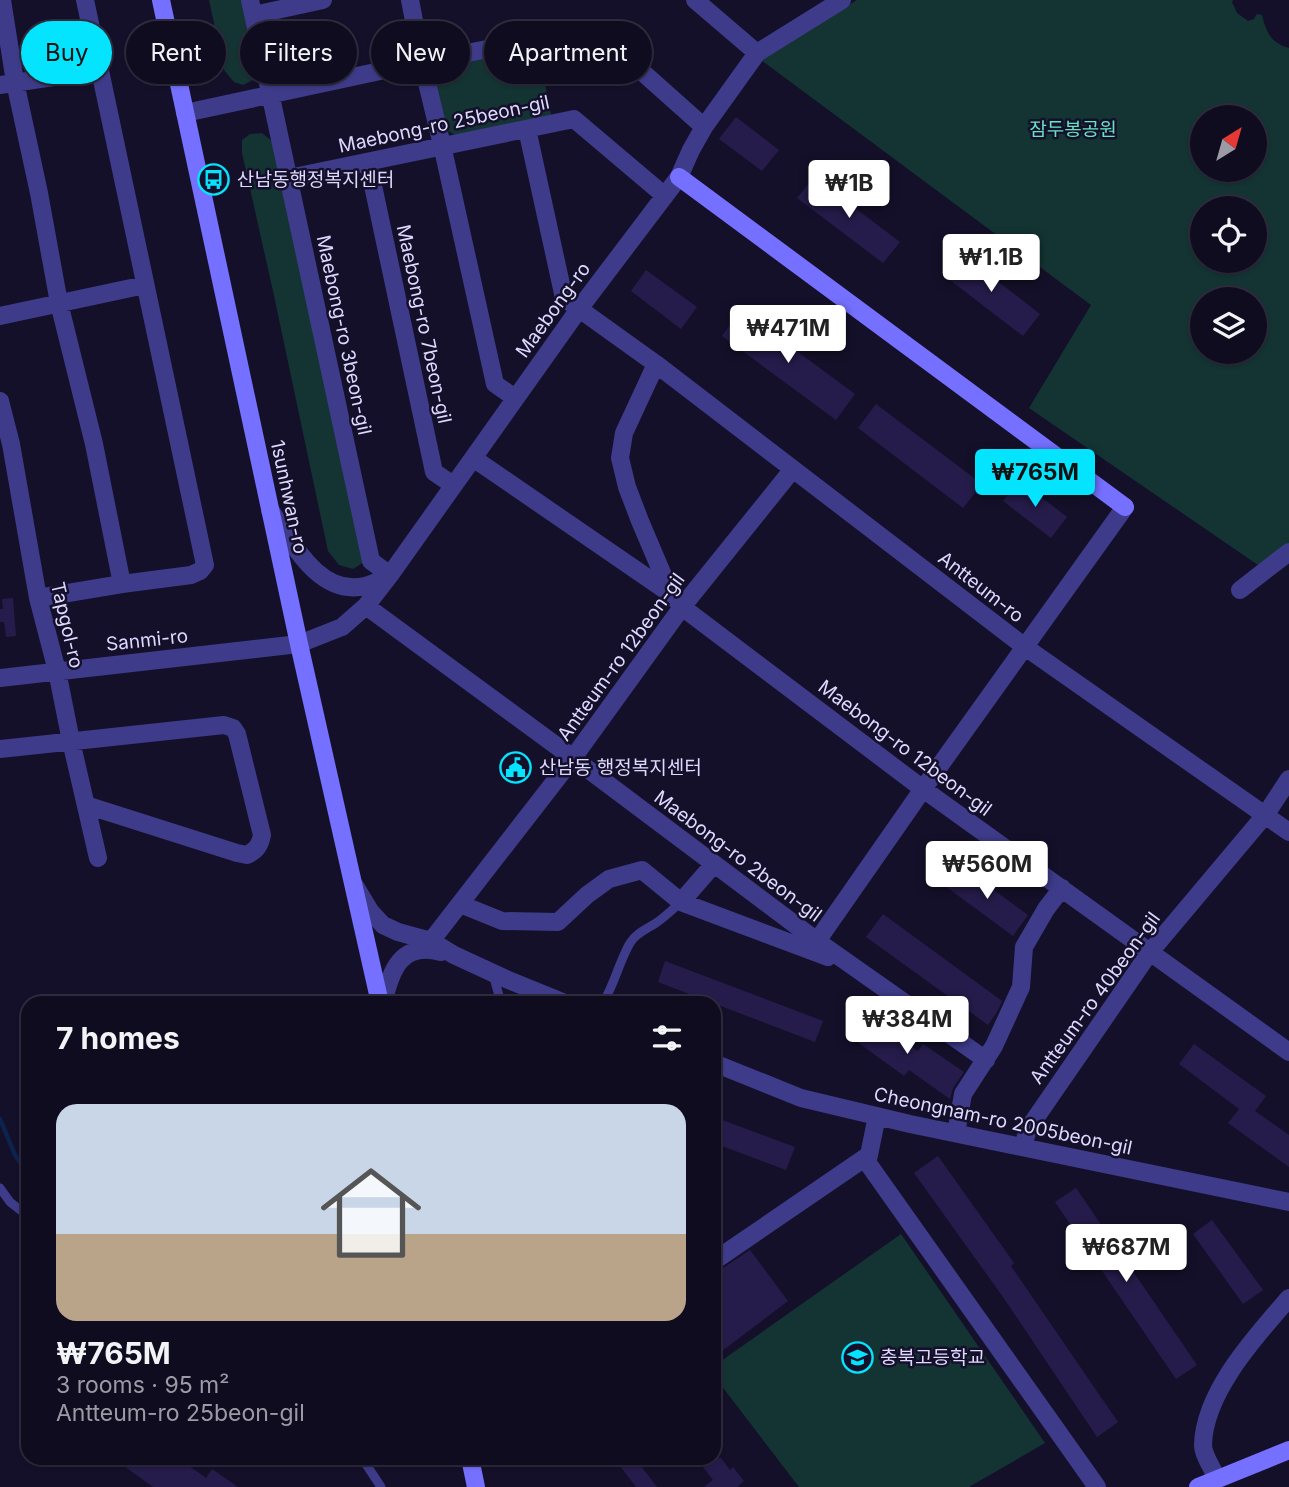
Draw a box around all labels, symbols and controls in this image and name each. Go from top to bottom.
chip: Buy [21,21,112,84]
chip: Rent [126,21,226,84]
chip: Filters [240,21,357,84]
chip: New [371,21,470,84]
chip: Apartment [484,21,652,84]
street label: Maebong-ro 25beon-gil [336,90,552,158]
north arrow [1190,105,1267,182]
map controls [1190,105,1267,364]
park label: 잠두봉공원 [1029,118,1117,141]
pin: ₩1B [815,160,883,220]
bus stop icon: 산남동행정복지센터 [197,162,231,196]
place label: 산남동행정복지센터 [237,168,394,191]
text: ₩1B [824,169,874,197]
button: locate [1190,196,1267,273]
street label: Maebong-ro 7beon-gil [392,222,456,426]
street label: Maebong-ro 3beon-gil [312,233,376,437]
pin: ₩1.1B [942,234,1040,294]
text: ₩1.1B [959,243,1023,271]
street label: Maebong-ro [511,258,595,362]
button: layers [1190,287,1267,364]
pin: ₩471M [739,306,837,365]
text: ₩471M [746,314,830,342]
street label: 1sunhwan-ro [266,438,312,556]
pin: ₩765M [986,449,1084,509]
text: ₩765M [991,458,1079,486]
street label: Antteum-ro [934,547,1028,627]
street label: Antteum-ro 12beon-gil [552,569,690,745]
street label: Tapgol-ro [46,580,88,670]
street label: Sanmi-ro [105,624,189,656]
street label: Maebong-ro 12beon-gil [814,675,996,821]
public building icon: 산남동 행정복지센터 [499,750,533,784]
place label: 산남동 행정복지센터 [539,756,702,779]
street label: Maebong-ro 2beon-gil [650,786,826,926]
pin: ₩560M [938,842,1036,901]
text: ₩560M [942,850,1032,878]
street label: Antteum-ro 40beon-gil [1025,908,1165,1088]
pin: ₩384M [858,996,956,1056]
text: ₩384M [862,1005,952,1033]
icon: filters [648,1019,686,1057]
text: 7 homes [56,1020,180,1056]
street label: Cheongnam-ro 2005beon-gil [872,1082,1134,1160]
icon: home [308,1150,434,1276]
pin: ₩687M [1077,1224,1175,1284]
text: ₩687M [1082,1233,1170,1261]
text: ₩765M [56,1335,171,1371]
school or university icon: 충북고등학교 [840,1340,874,1374]
place label: 충북고등학교 [880,1346,985,1369]
text: 3 rooms · 95 m² [56,1371,229,1399]
text: Antteum-ro 25beon-gil [56,1399,305,1427]

